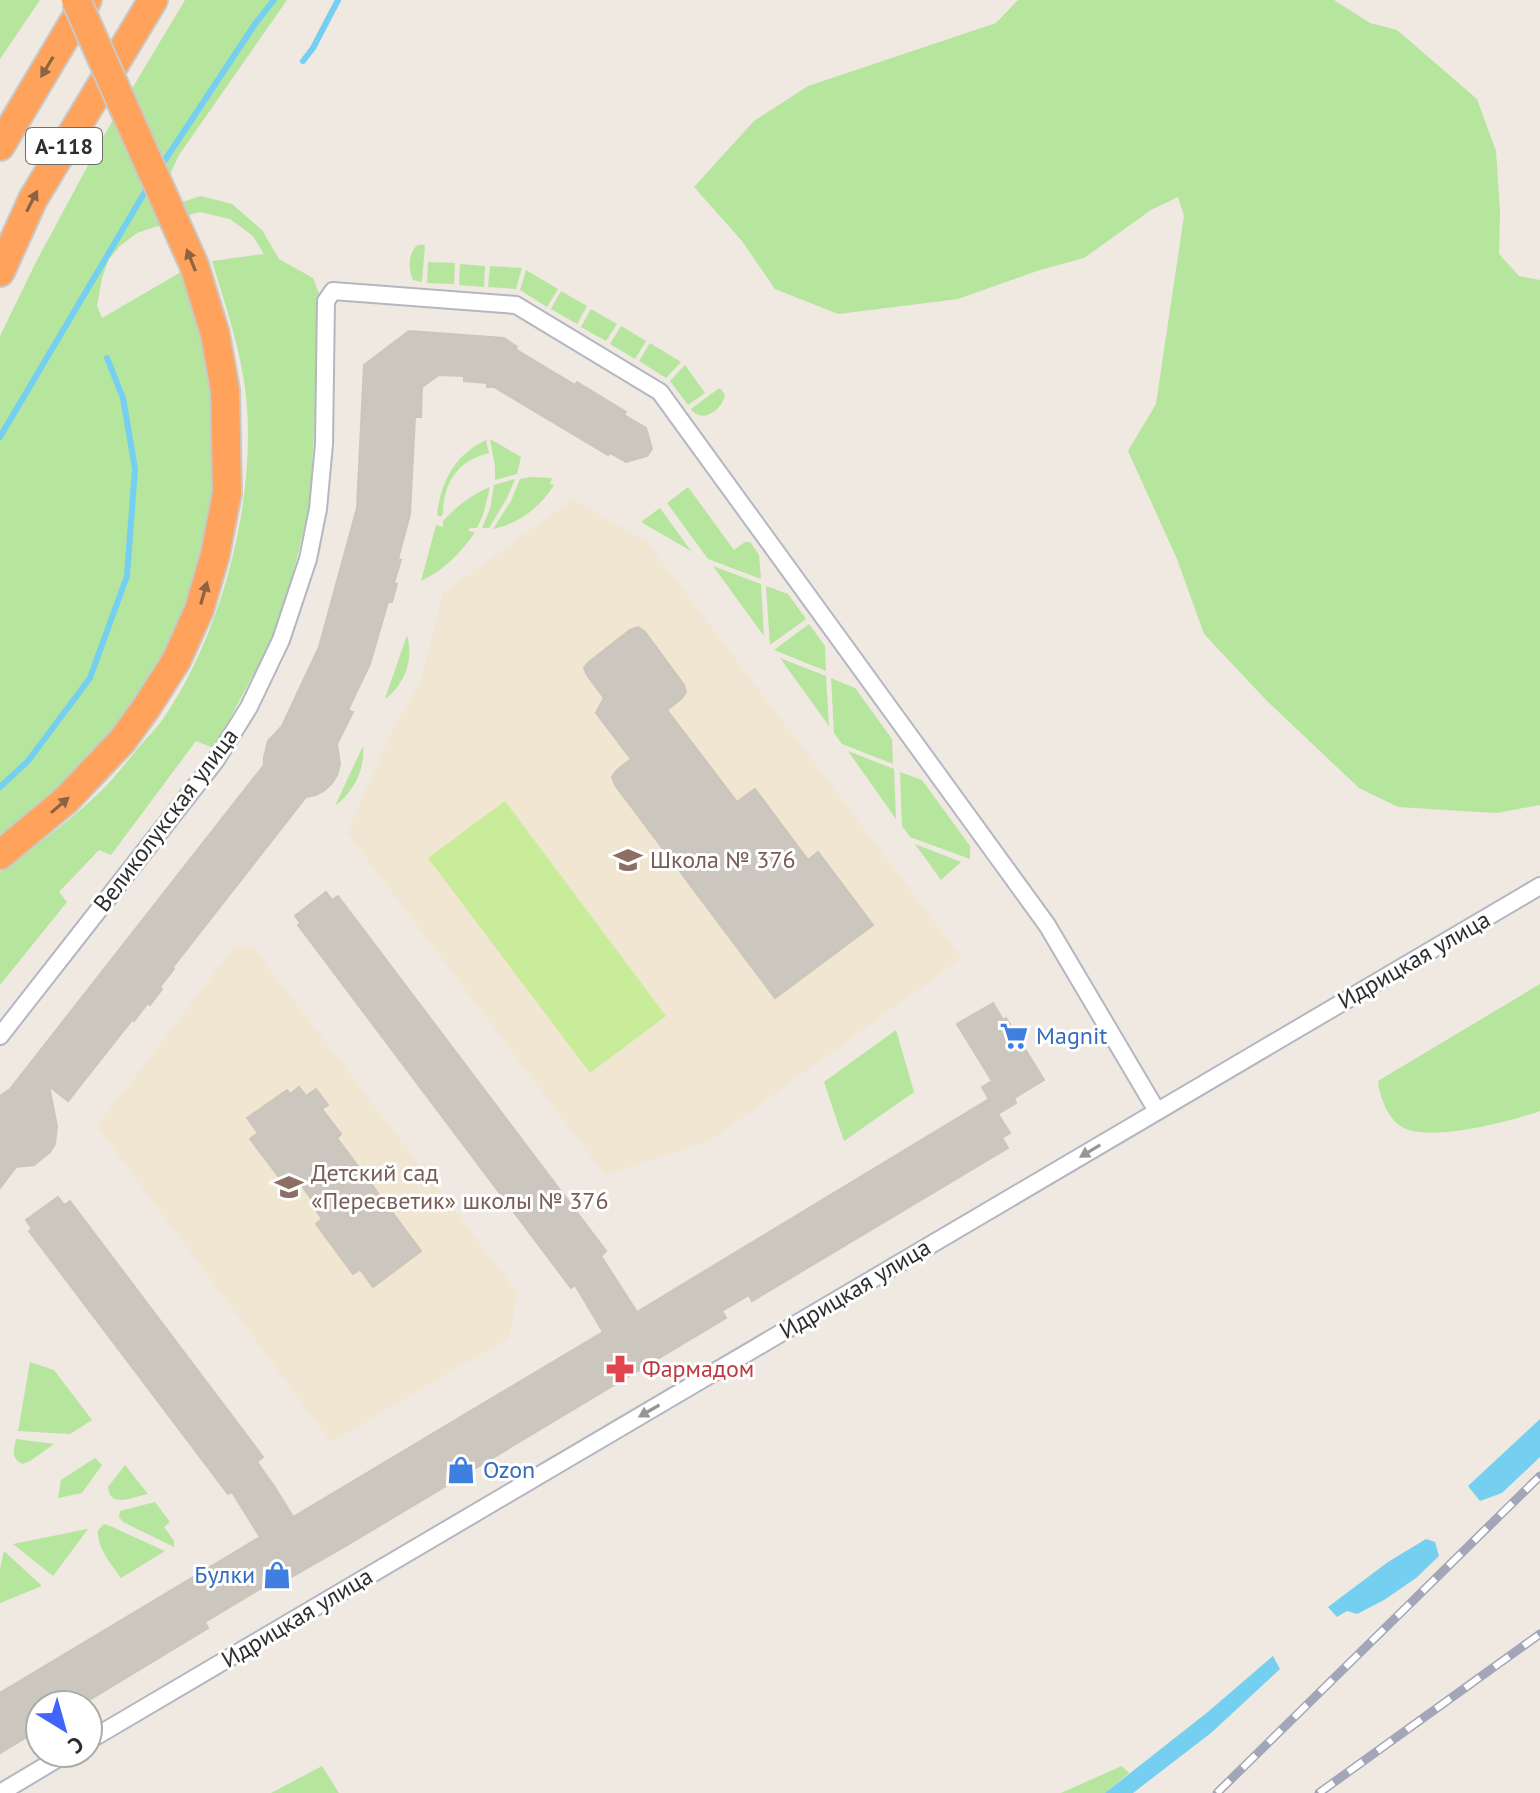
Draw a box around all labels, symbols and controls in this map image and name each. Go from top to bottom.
one-way arrow [40,56,54,78]
road number: А-118 [26,128,102,164]
one-way arrow [25,190,39,212]
one-way arrow [185,248,198,271]
one-way arrow [198,580,211,604]
street label: Великолукская улица [86,722,245,918]
one-way arrow [49,797,69,814]
place label: Школа № 376 [650,844,796,875]
school or university icon: Школа № 376 [613,845,643,875]
street label: Идрицкая улица [1332,903,1495,1016]
place label: Magnit [1036,1020,1107,1051]
supermarket icon: Magnit [999,1021,1029,1051]
one-way arrow [1079,1144,1101,1158]
place label: Детский сад «Пересветик» школы № 376 [311,1157,609,1216]
school or university icon: Детский сад «Пересветик» школы № 376 [274,1172,304,1202]
street label: Идрицкая улица [774,1231,936,1346]
place label: Фармадом [642,1353,754,1384]
pharmacy icon: Фармадом [605,1354,635,1384]
one-way arrow [638,1404,660,1418]
place label: Ozon [483,1454,535,1485]
shop icon: Ozon [446,1455,476,1485]
place label: Булки [194,1559,255,1590]
street label: Идрицкая улица [216,1560,378,1675]
shop icon: Булки [262,1560,292,1590]
north arrow [24,1689,104,1769]
text: С [63,1730,89,1760]

